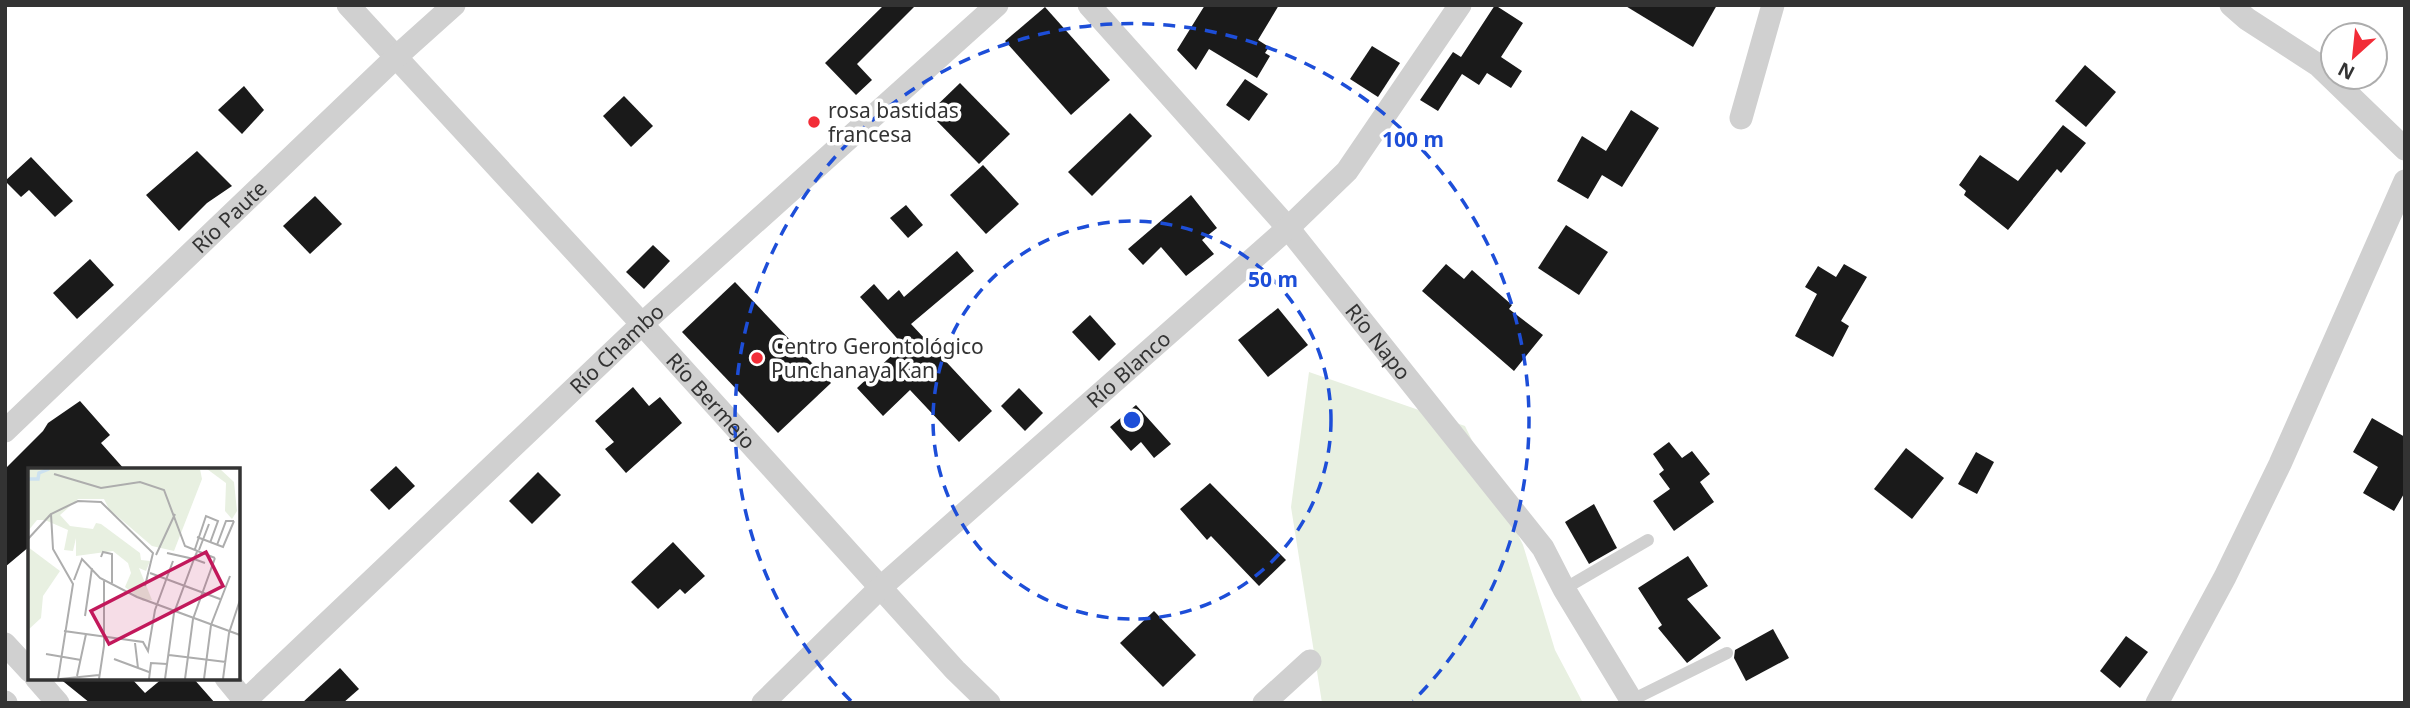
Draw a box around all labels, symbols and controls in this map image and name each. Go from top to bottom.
north arrow [2319,21,2389,91]
text: N [2333,56,2359,86]
place label: rosa bastidas francesa [828,96,959,148]
marker: rosa bastidas francesa [806,114,822,130]
text: 100 m [1382,125,1444,153]
street label: Río Paute [186,174,273,259]
text: 50 m [1248,265,1298,293]
street label: Río Chambo [563,297,670,400]
street label: Río Napo [1339,298,1417,385]
street label: Río Blanco [1080,324,1176,414]
place label: Centro Gerontológico Punchanaya Kan [771,332,984,384]
street label: Río Bermejo [660,346,762,455]
marker: Centro Gerontológico Punchanaya Kan [749,350,765,366]
centre of rings [1120,408,1144,432]
inset map [28,468,240,680]

